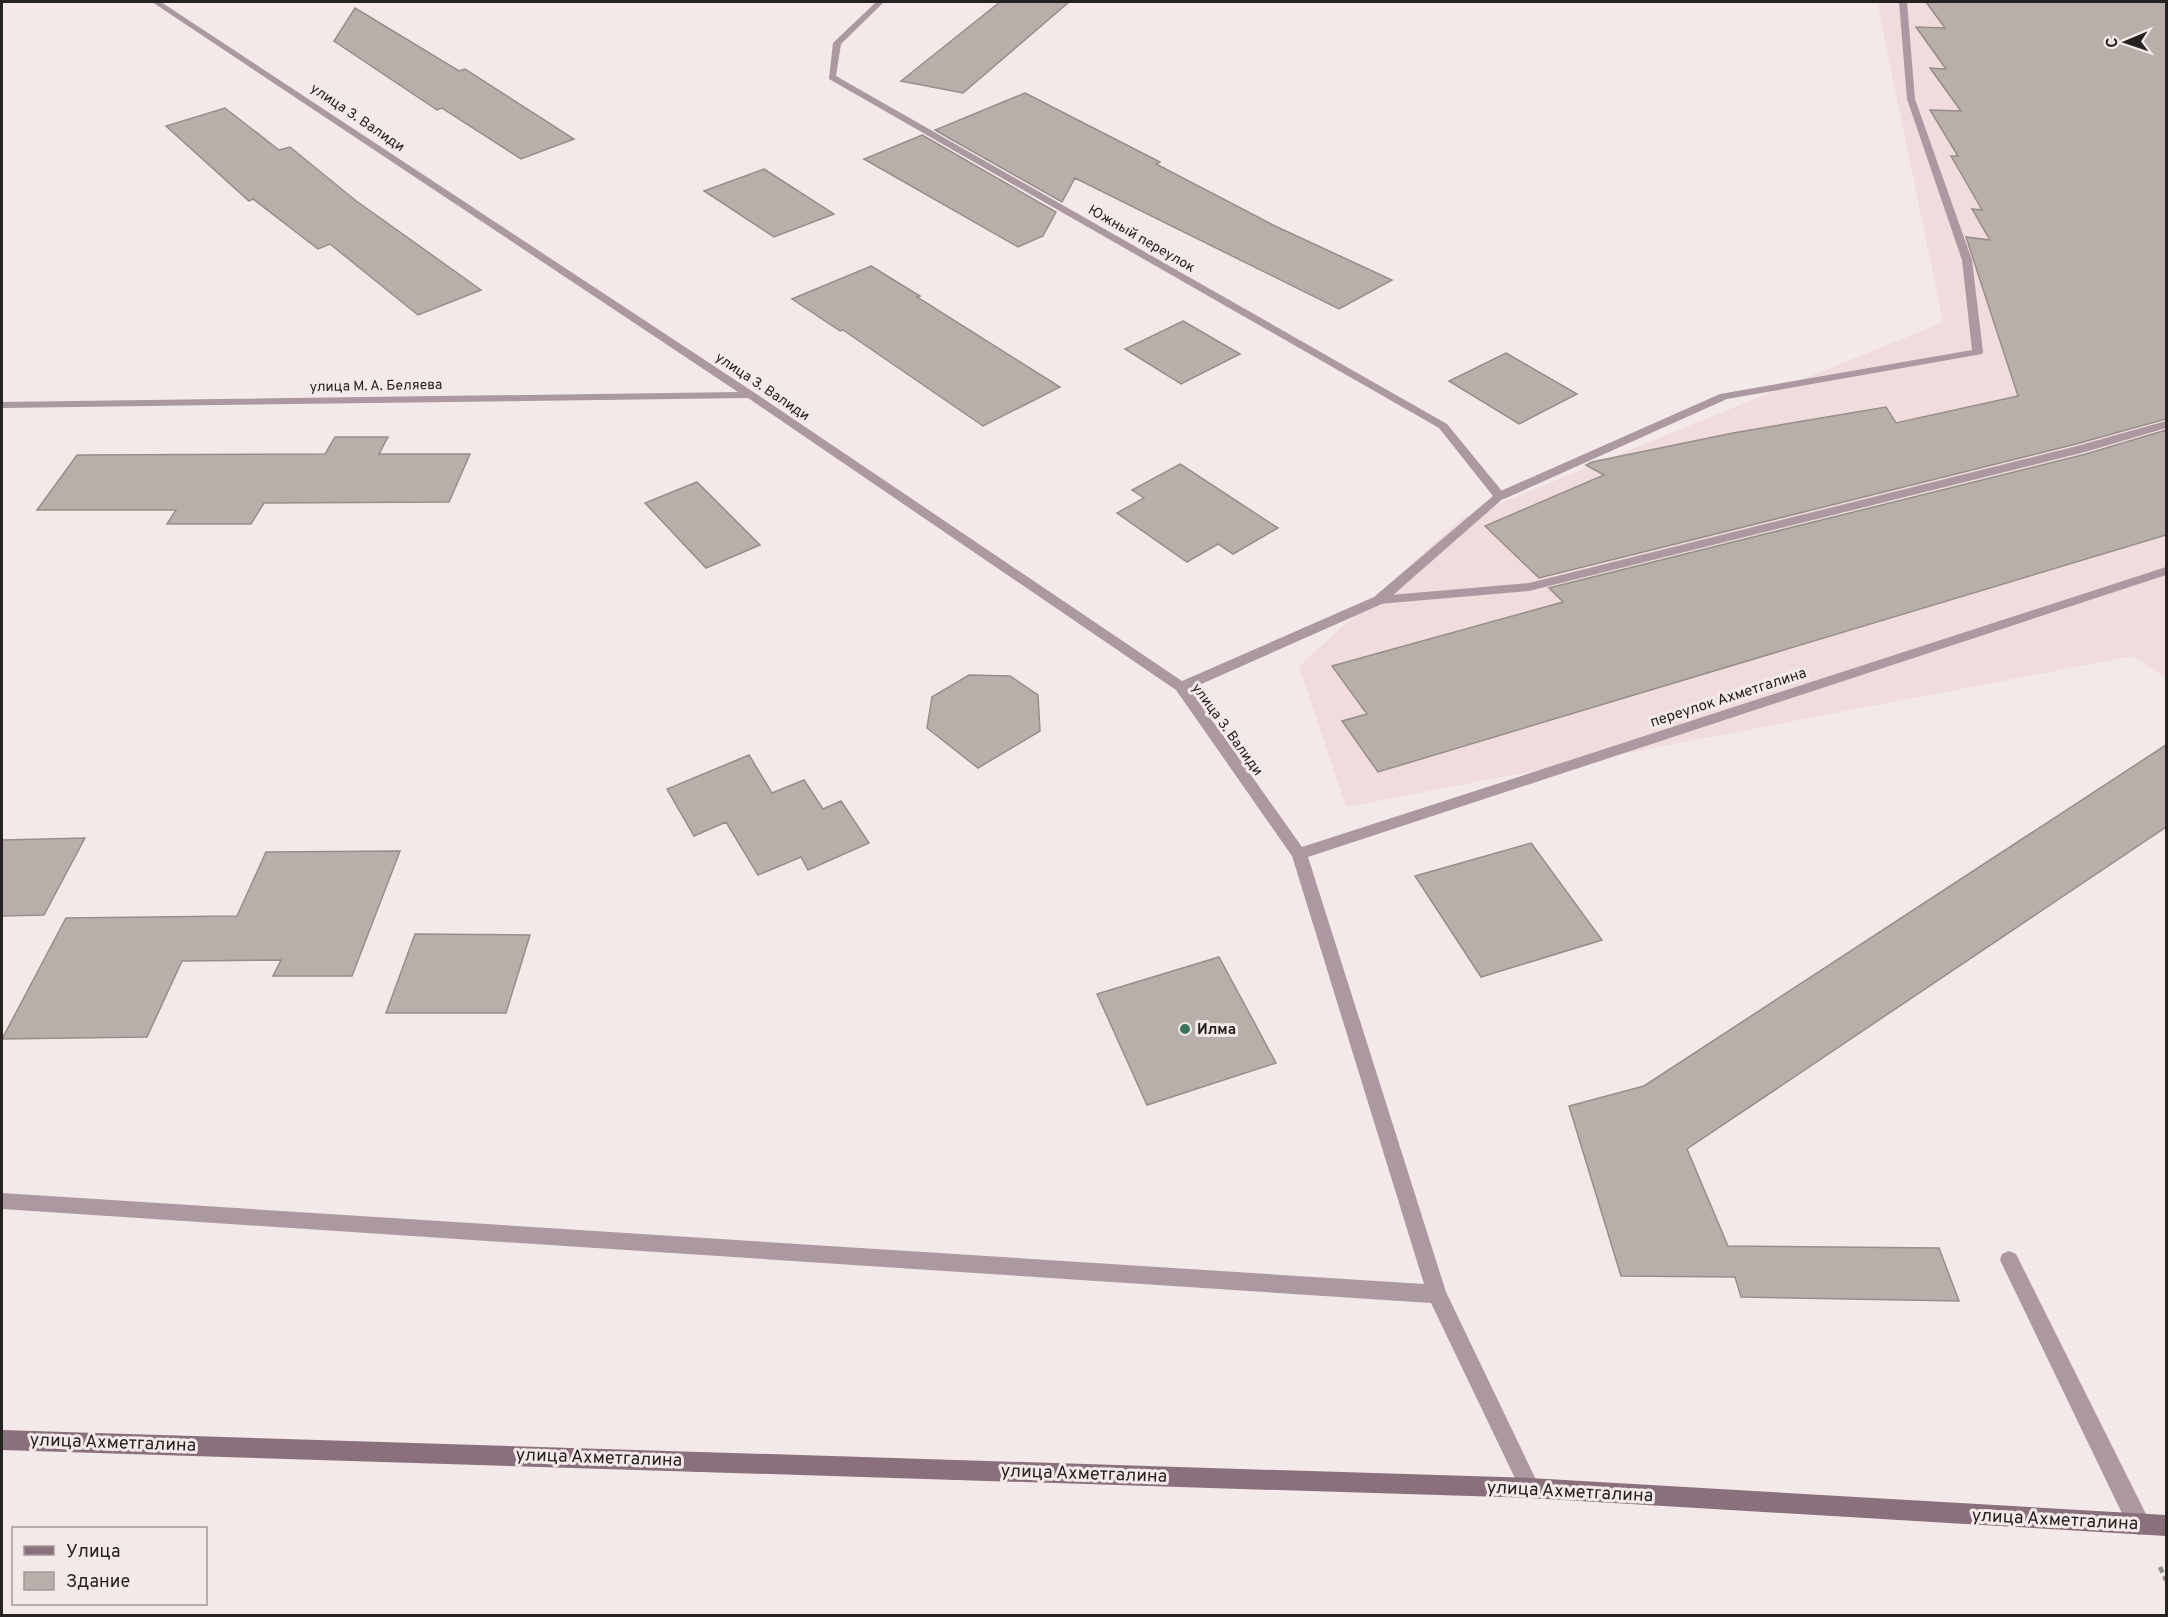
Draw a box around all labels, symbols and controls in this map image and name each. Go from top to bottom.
north arrow [2096,12,2156,72]
text: С [2103,37,2123,48]
street label: улица З. Валиди [307,80,408,156]
street label: Южный переулок [1085,202,1198,277]
street label: улица З. Валиди [712,349,813,425]
street label: улица М. А. Беляева [309,377,443,396]
street label: переулок Ахметгалина [1648,664,1809,733]
street label: улица З. Валиди [1188,680,1266,779]
place label: Илма [1197,1021,1236,1040]
marker: Илма [1178,1022,1192,1036]
street label: улица Ахметгалина [29,1429,197,1458]
street label: улица Ахметгалина [515,1444,683,1473]
street label: улица Ахметгалина [1000,1460,1168,1489]
street label: улица Ахметгалина [1486,1477,1654,1508]
street label: улица Ахметгалина [1971,1505,2139,1536]
legend [12,1527,207,1605]
text: Улица [66,1541,120,1564]
text: Здание [66,1571,130,1594]

